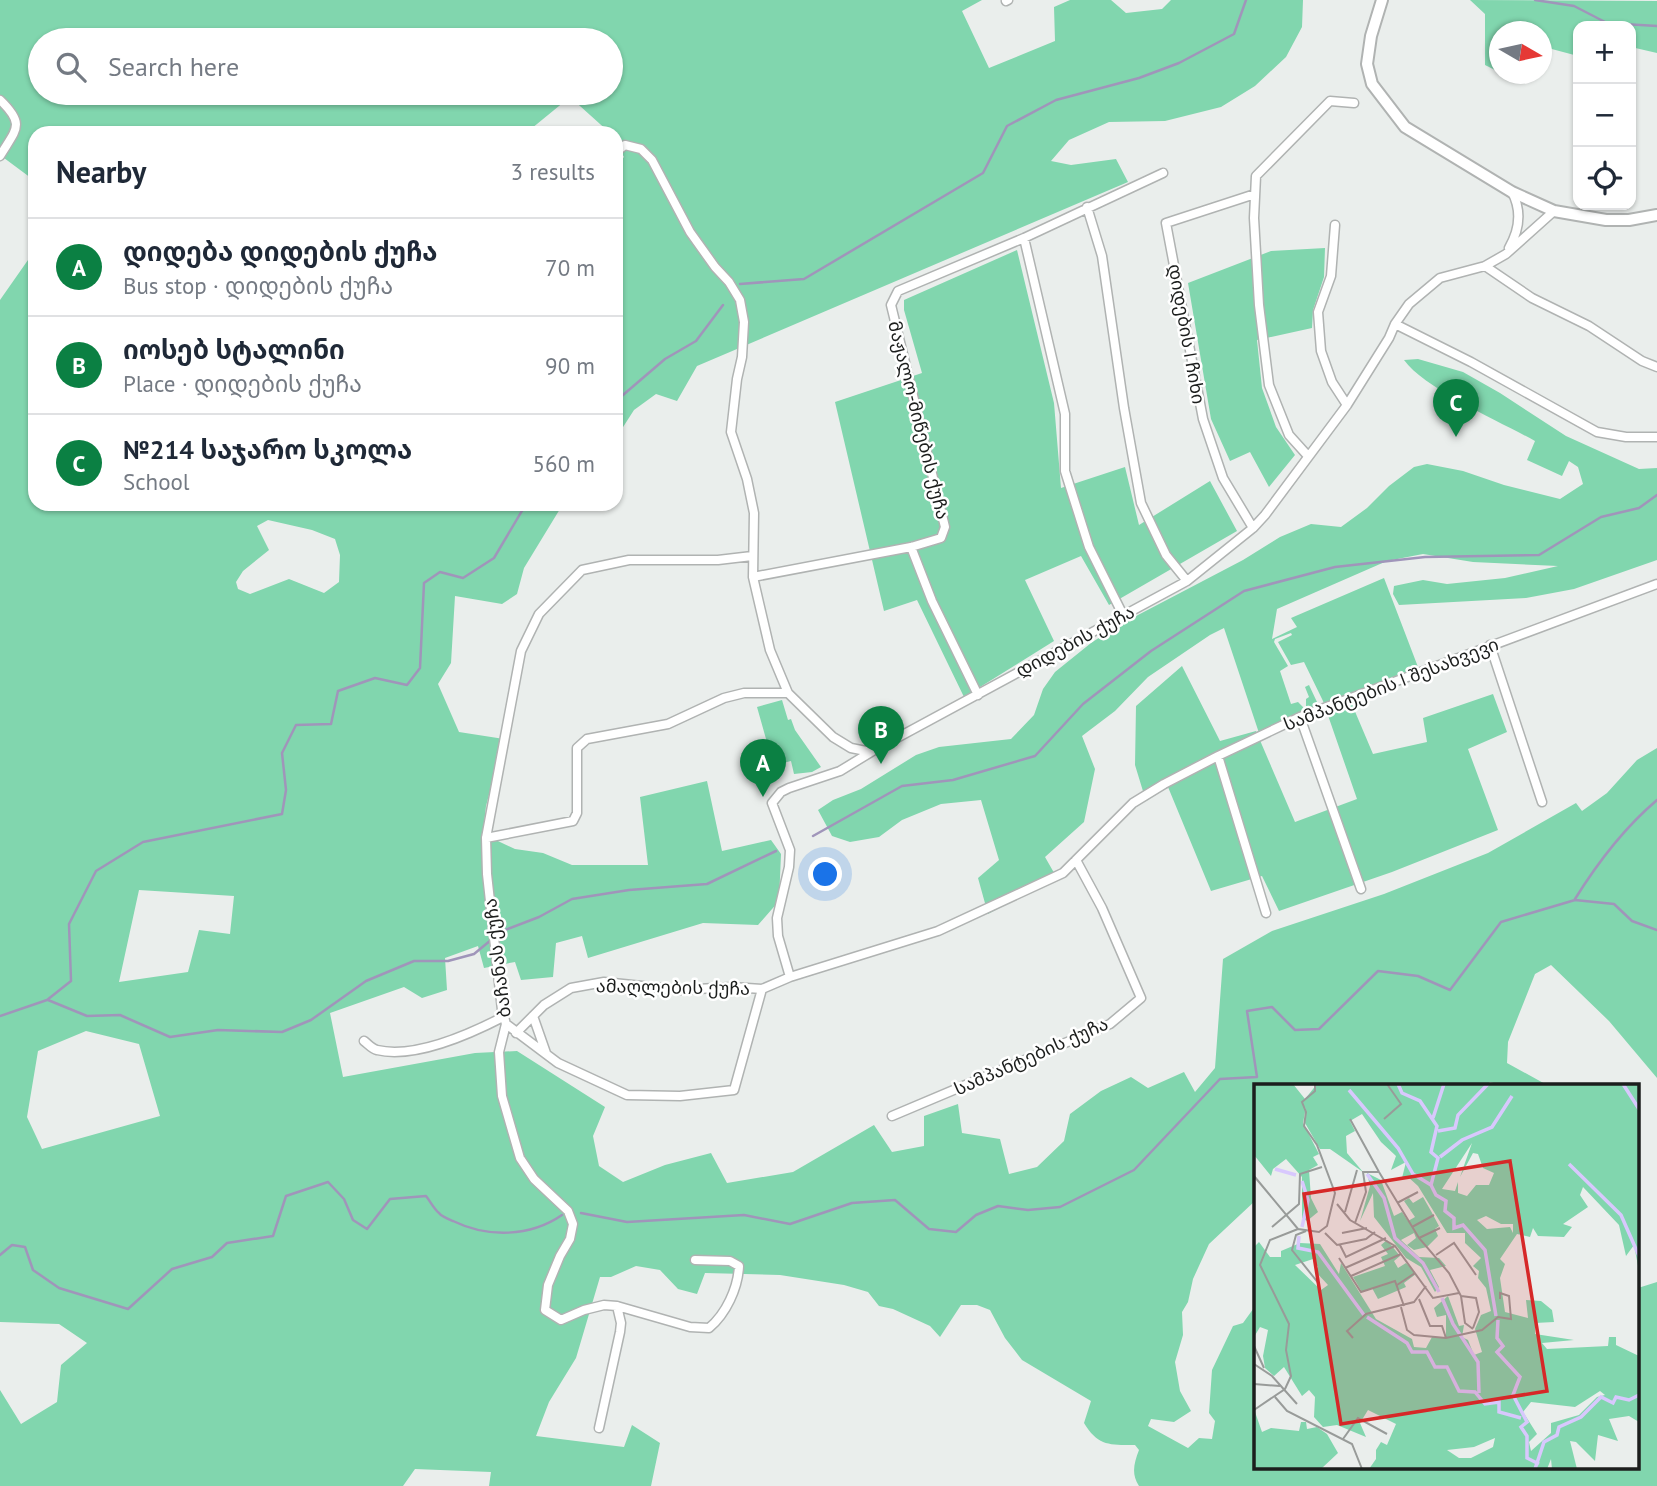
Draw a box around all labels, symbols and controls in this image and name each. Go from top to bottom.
north arrow [1489,21,1552,84]
map controls [1573,21,1636,210]
button: + [1573,21,1636,84]
search box [28,28,623,105]
icon: search [52,48,90,86]
text: Search here [108,50,239,83]
button: − [1573,84,1636,147]
button: locate [1573,147,1636,210]
text: Nearby [56,152,146,191]
text: 3 results [511,157,595,186]
text: დიდება დიდების ქუჩა [123,235,437,268]
text: A [72,253,86,282]
text: 70 m [545,253,595,282]
street label: დიდების I ჩიხი [1163,262,1211,406]
text: Bus stop · დიდების ქუჩა [123,271,393,300]
street label: მაჟალო-მიწების ქუჩა [883,318,955,522]
text: იოსებ სტალინი [123,333,345,366]
text: B [72,351,86,380]
text: 90 m [545,351,595,380]
text: Place · დიდების ქუჩა [123,369,362,398]
pin: C [1433,379,1479,437]
text: №214 საჯარო სკოლა [123,433,412,466]
text: C [73,449,85,478]
text: 560 m [533,449,595,478]
text: School [123,467,190,496]
street label: დიდების ქუჩა [1012,600,1138,682]
street label: სამპანტების I შესახვევი [1280,632,1502,736]
pin: B [858,706,904,764]
pin: A [740,739,786,797]
your location [808,857,842,891]
street label: ბაჩანას ქუჩა [478,897,516,1019]
street label: ამაღლების ქუჩა [596,974,750,1000]
street label: სამპანტების ქუჩა [950,1012,1112,1100]
inset map [1254,1084,1640,1468]

